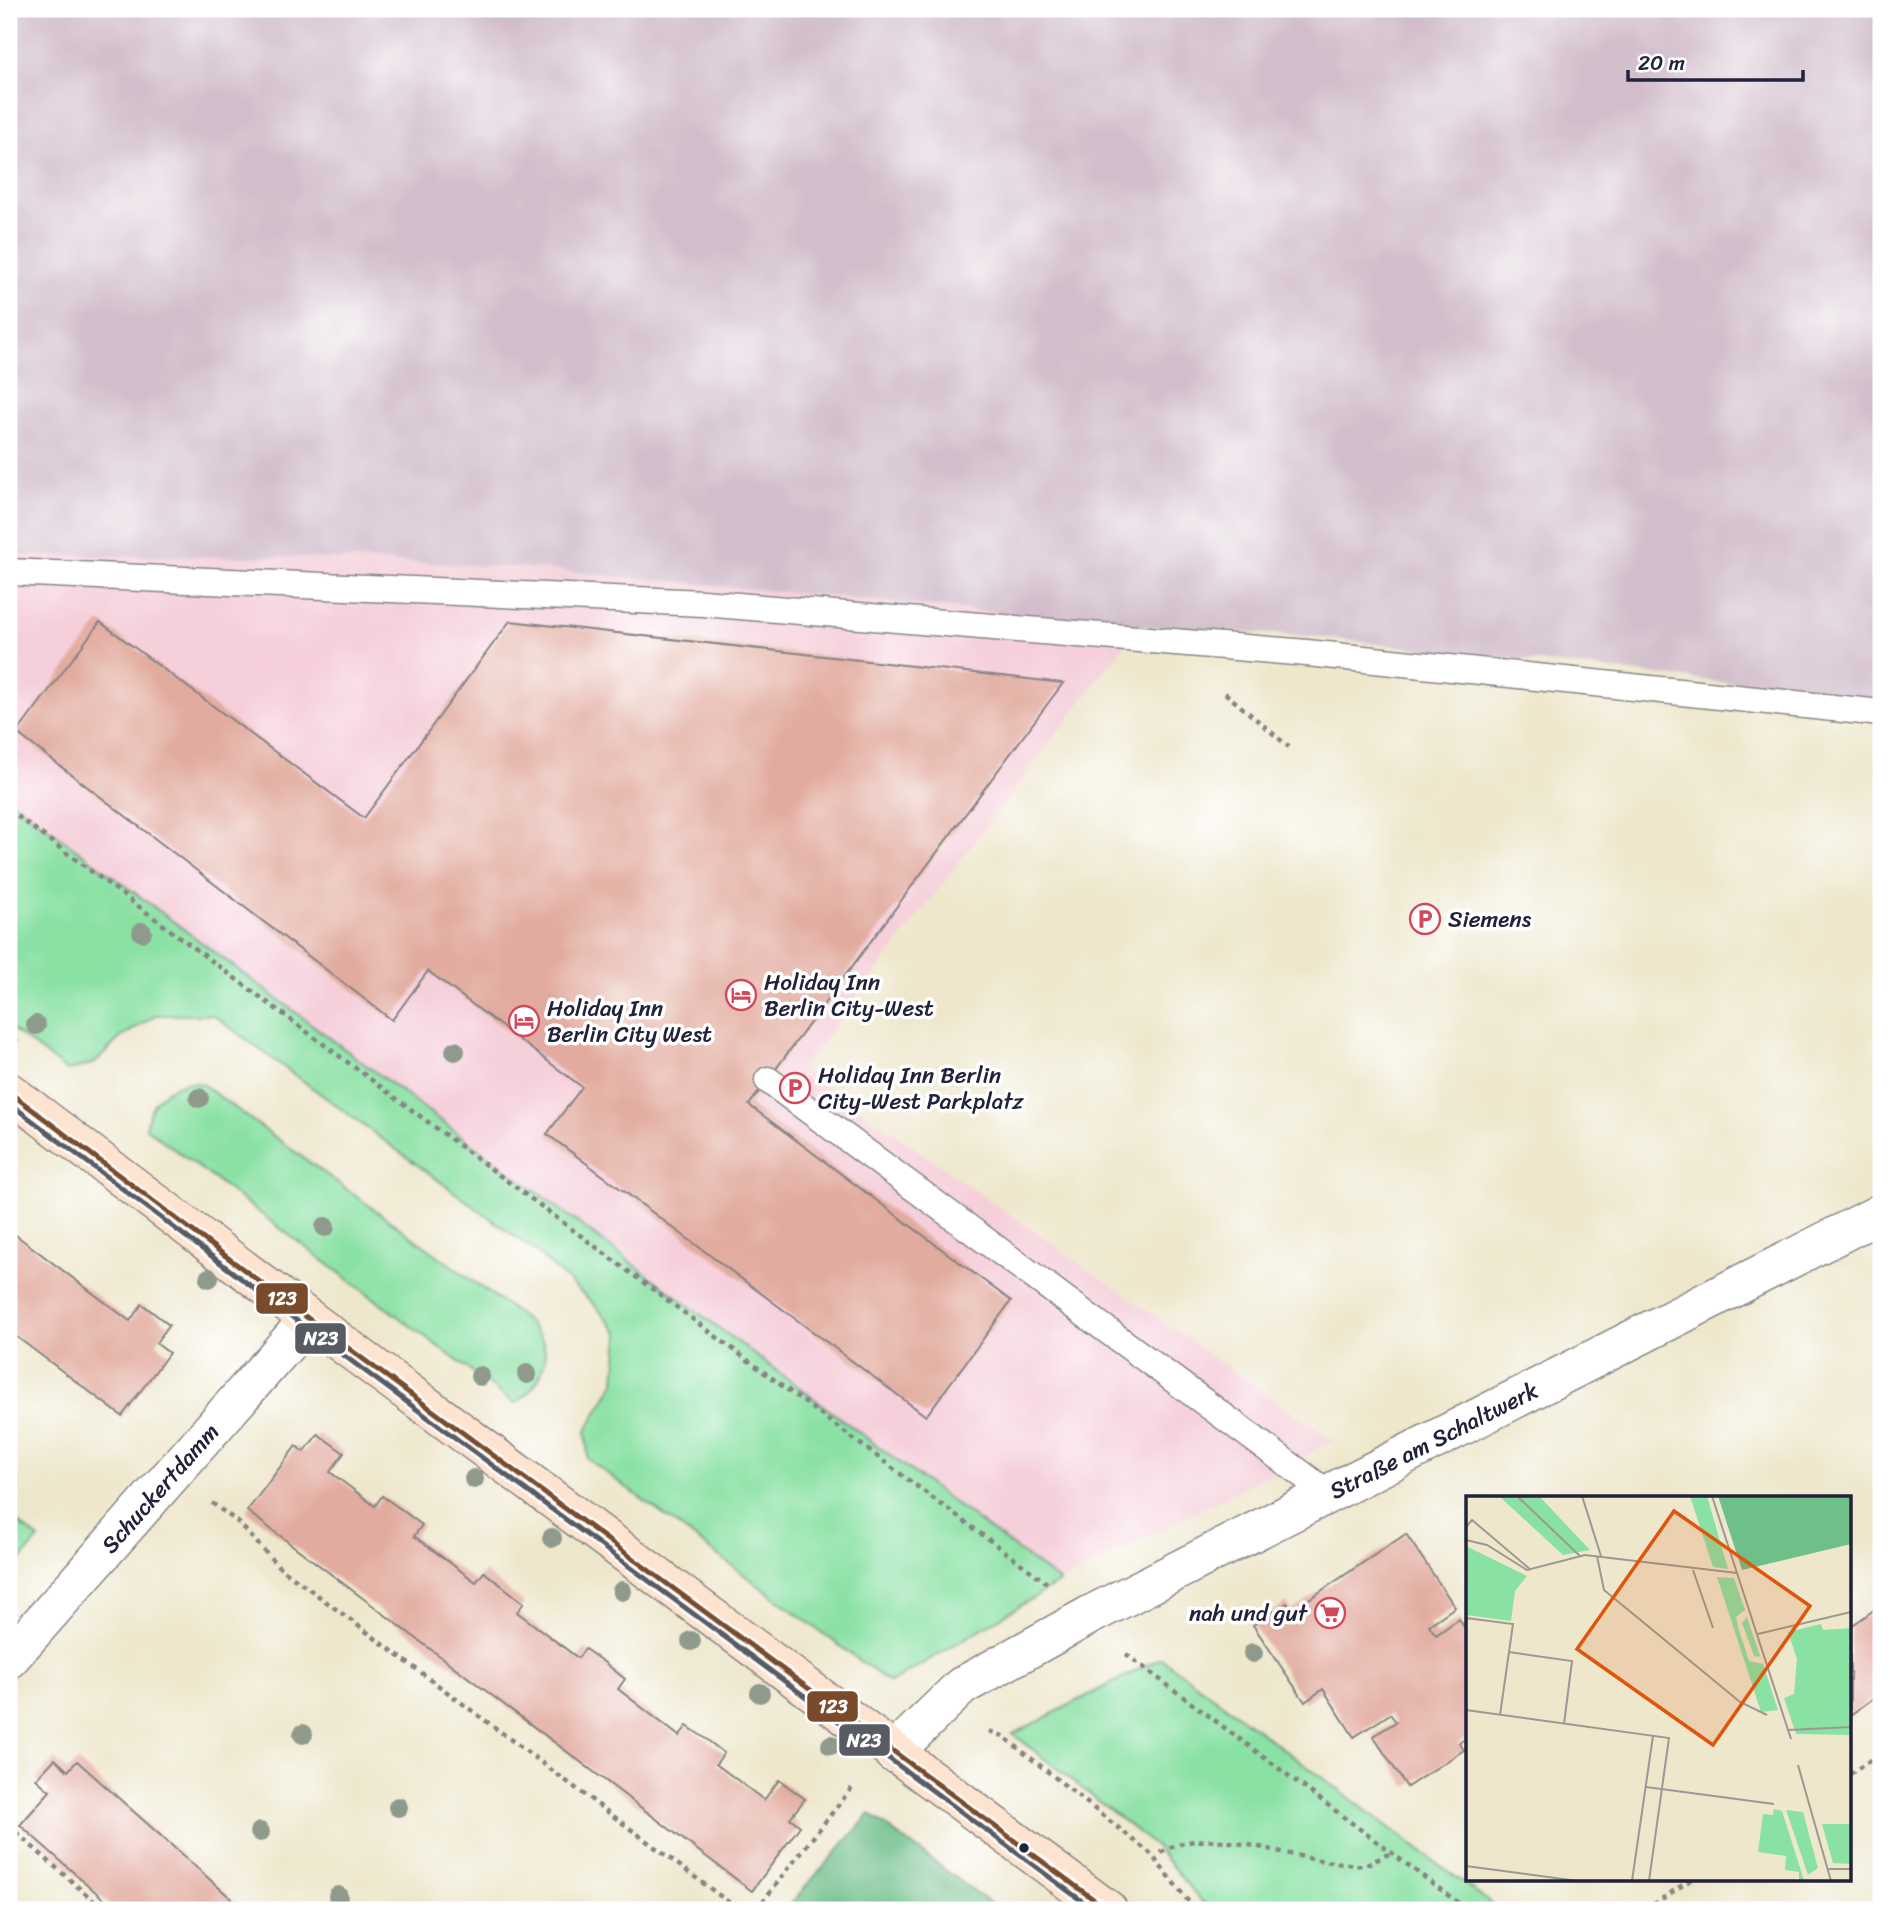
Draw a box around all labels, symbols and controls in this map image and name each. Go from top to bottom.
scale bar [1628,38,1802,82]
text: 20 m [1638,44,1685,82]
place label: Siemens [1448,899,1532,940]
parking icon: Siemens [1408,902,1442,936]
place label: Holiday Inn Berlin City-West [764,962,934,1029]
hotel icon: Holiday Inn Berlin City-West [724,978,758,1012]
place label: Holiday Inn Berlin City West [547,988,712,1055]
hotel icon: Holiday Inn Berlin City West [507,1004,541,1038]
place label: Holiday Inn Berlin City-West Parkplatz [818,1055,1025,1122]
parking icon: Holiday Inn Berlin City-West Parkplatz [778,1071,812,1105]
line badge: 123 [255,1282,309,1315]
text: 123 [267,1282,297,1315]
line badge: N23 [294,1322,347,1355]
text: N23 [303,1322,339,1355]
street label: Straße am Schaltwerk [1322,1370,1546,1511]
street label: Schuckertdamm [91,1413,230,1563]
inset map [1466,1496,1852,1881]
place label: nah und gut [1189,1593,1309,1634]
supermarket icon: nah und gut [1313,1596,1347,1630]
line badge: 123 [806,1690,859,1723]
text: 123 [818,1690,848,1723]
line badge: N23 [838,1723,891,1757]
text: N23 [846,1724,882,1757]
unlabelled marker [1017,1841,1031,1855]

